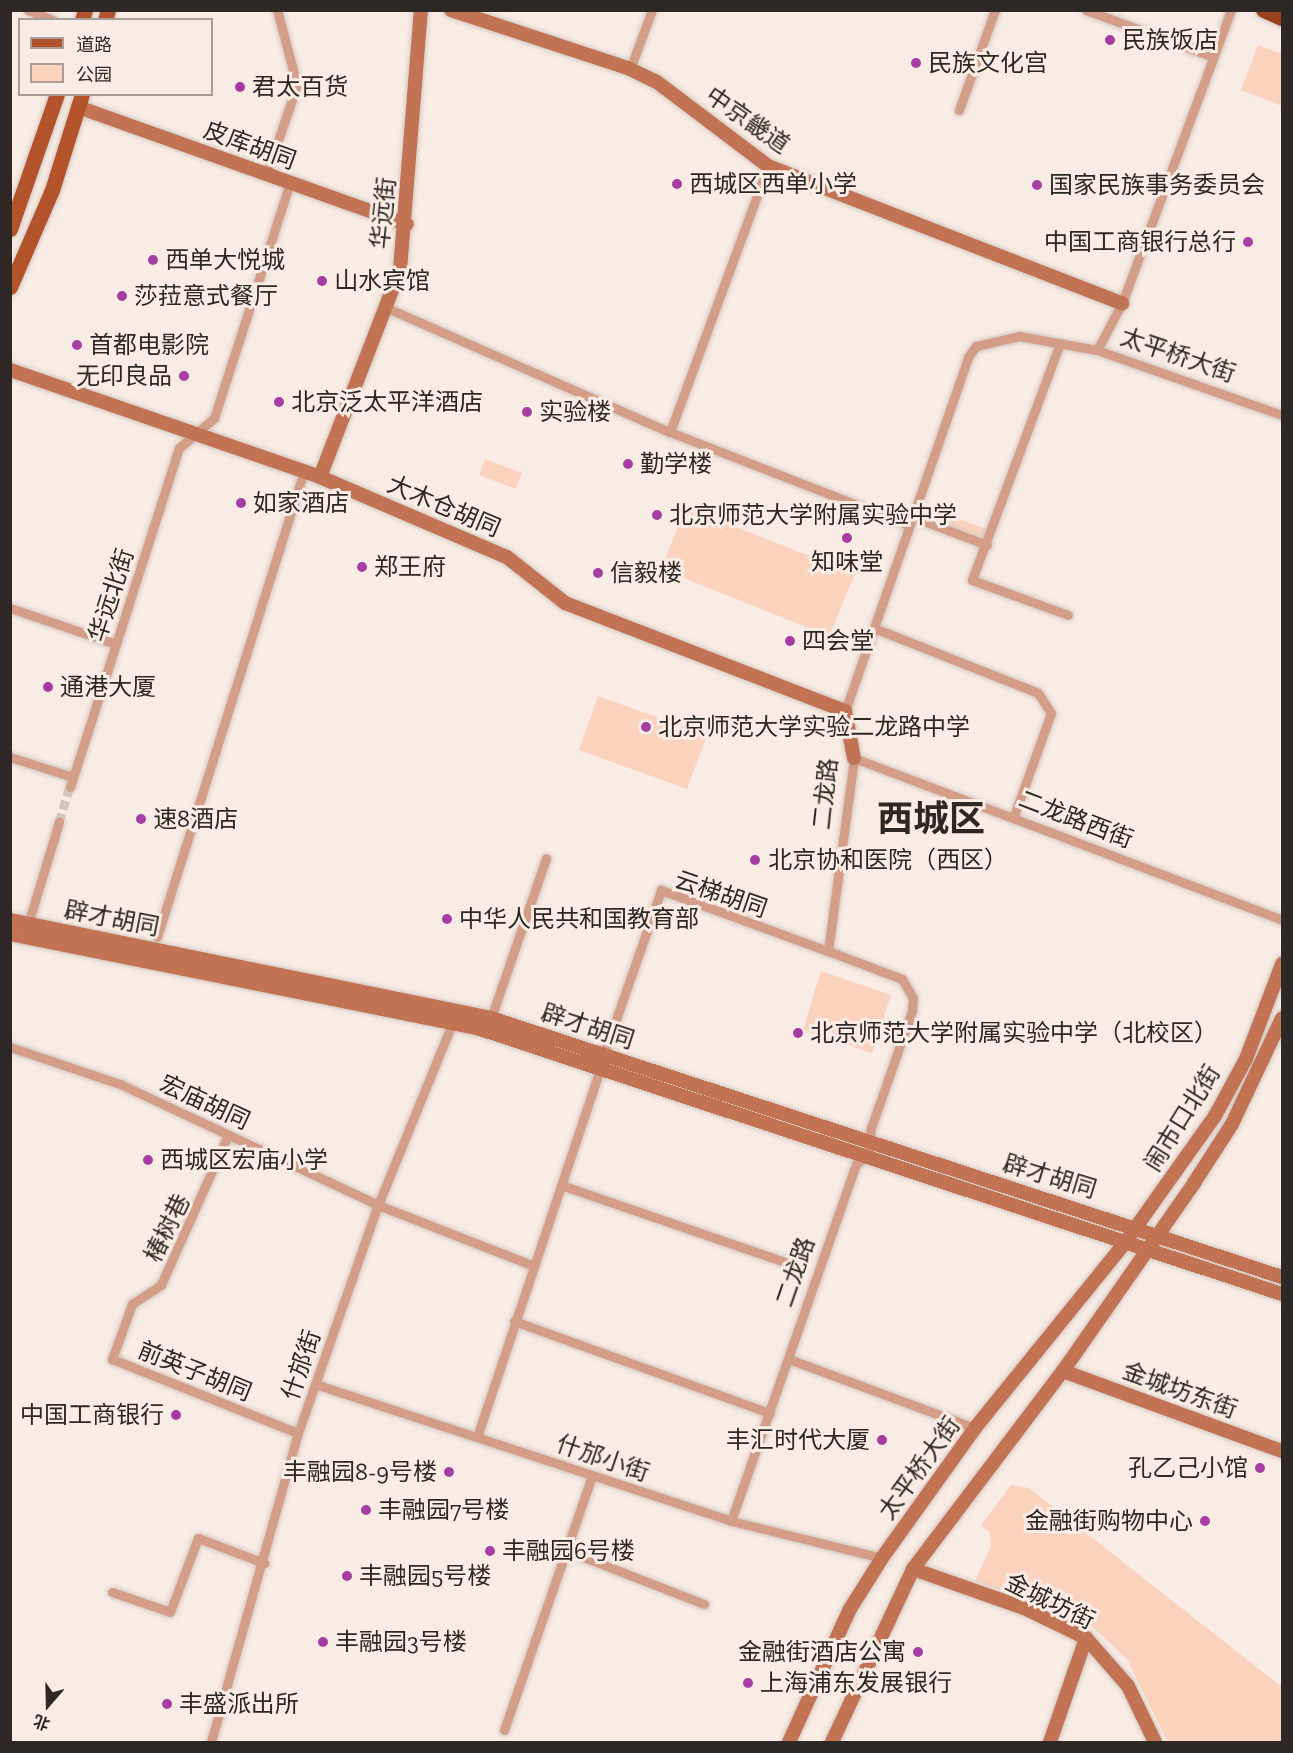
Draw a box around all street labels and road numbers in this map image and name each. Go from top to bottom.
street label: 中京畿道 [700,81,796,159]
street label: 皮库胡同 [200,115,300,175]
street label: 华远街 [365,176,401,250]
street label: 太平桥大街 [1117,322,1239,388]
street label: 大木仓胡同 [383,469,505,543]
street label: 华远北街 [82,545,140,645]
street label: 二龙路 [807,757,843,831]
street label: 二龙路西街 [1015,784,1137,854]
street label: 云梯胡同 [671,865,771,923]
street label: 辟才胡同 [62,895,162,941]
street label: 辟才胡同 [538,997,638,1055]
street label: 闹市口北街 [1138,1059,1226,1177]
street label: 宏庙胡同 [155,1069,255,1135]
street label: 辟才胡同 [1000,1148,1100,1204]
street label: 椿树巷 [138,1189,196,1267]
street label: 二龙路 [770,1233,820,1311]
street label: 什邡街 [276,1326,326,1404]
street label: 前英子胡同 [134,1335,256,1407]
street label: 金城坊东街 [1119,1356,1241,1424]
street label: 太平桥大街 [872,1411,966,1525]
street label: 什邡小街 [553,1429,653,1487]
street label: 金城坊街 [1001,1567,1099,1635]

